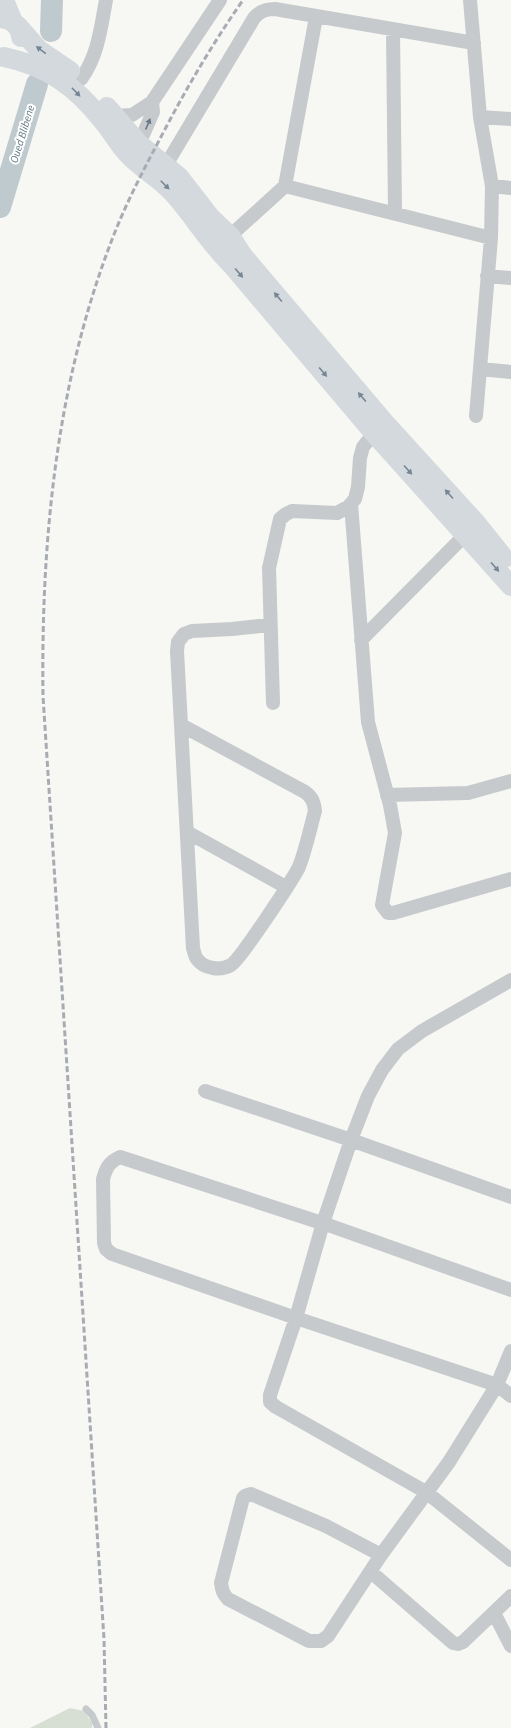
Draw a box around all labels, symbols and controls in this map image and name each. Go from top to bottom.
one-way arrow [35,46,46,54]
one-way arrow [71,87,81,97]
water label: Oued Blibene [7,103,38,165]
one-way arrow [145,118,151,129]
one-way arrow [160,180,170,190]
one-way arrow [235,267,244,278]
one-way arrow [274,292,283,303]
one-way arrow [318,367,327,377]
one-way arrow [358,391,367,402]
one-way arrow [403,465,413,475]
one-way arrow [444,488,453,499]
one-way arrow [490,562,499,572]

